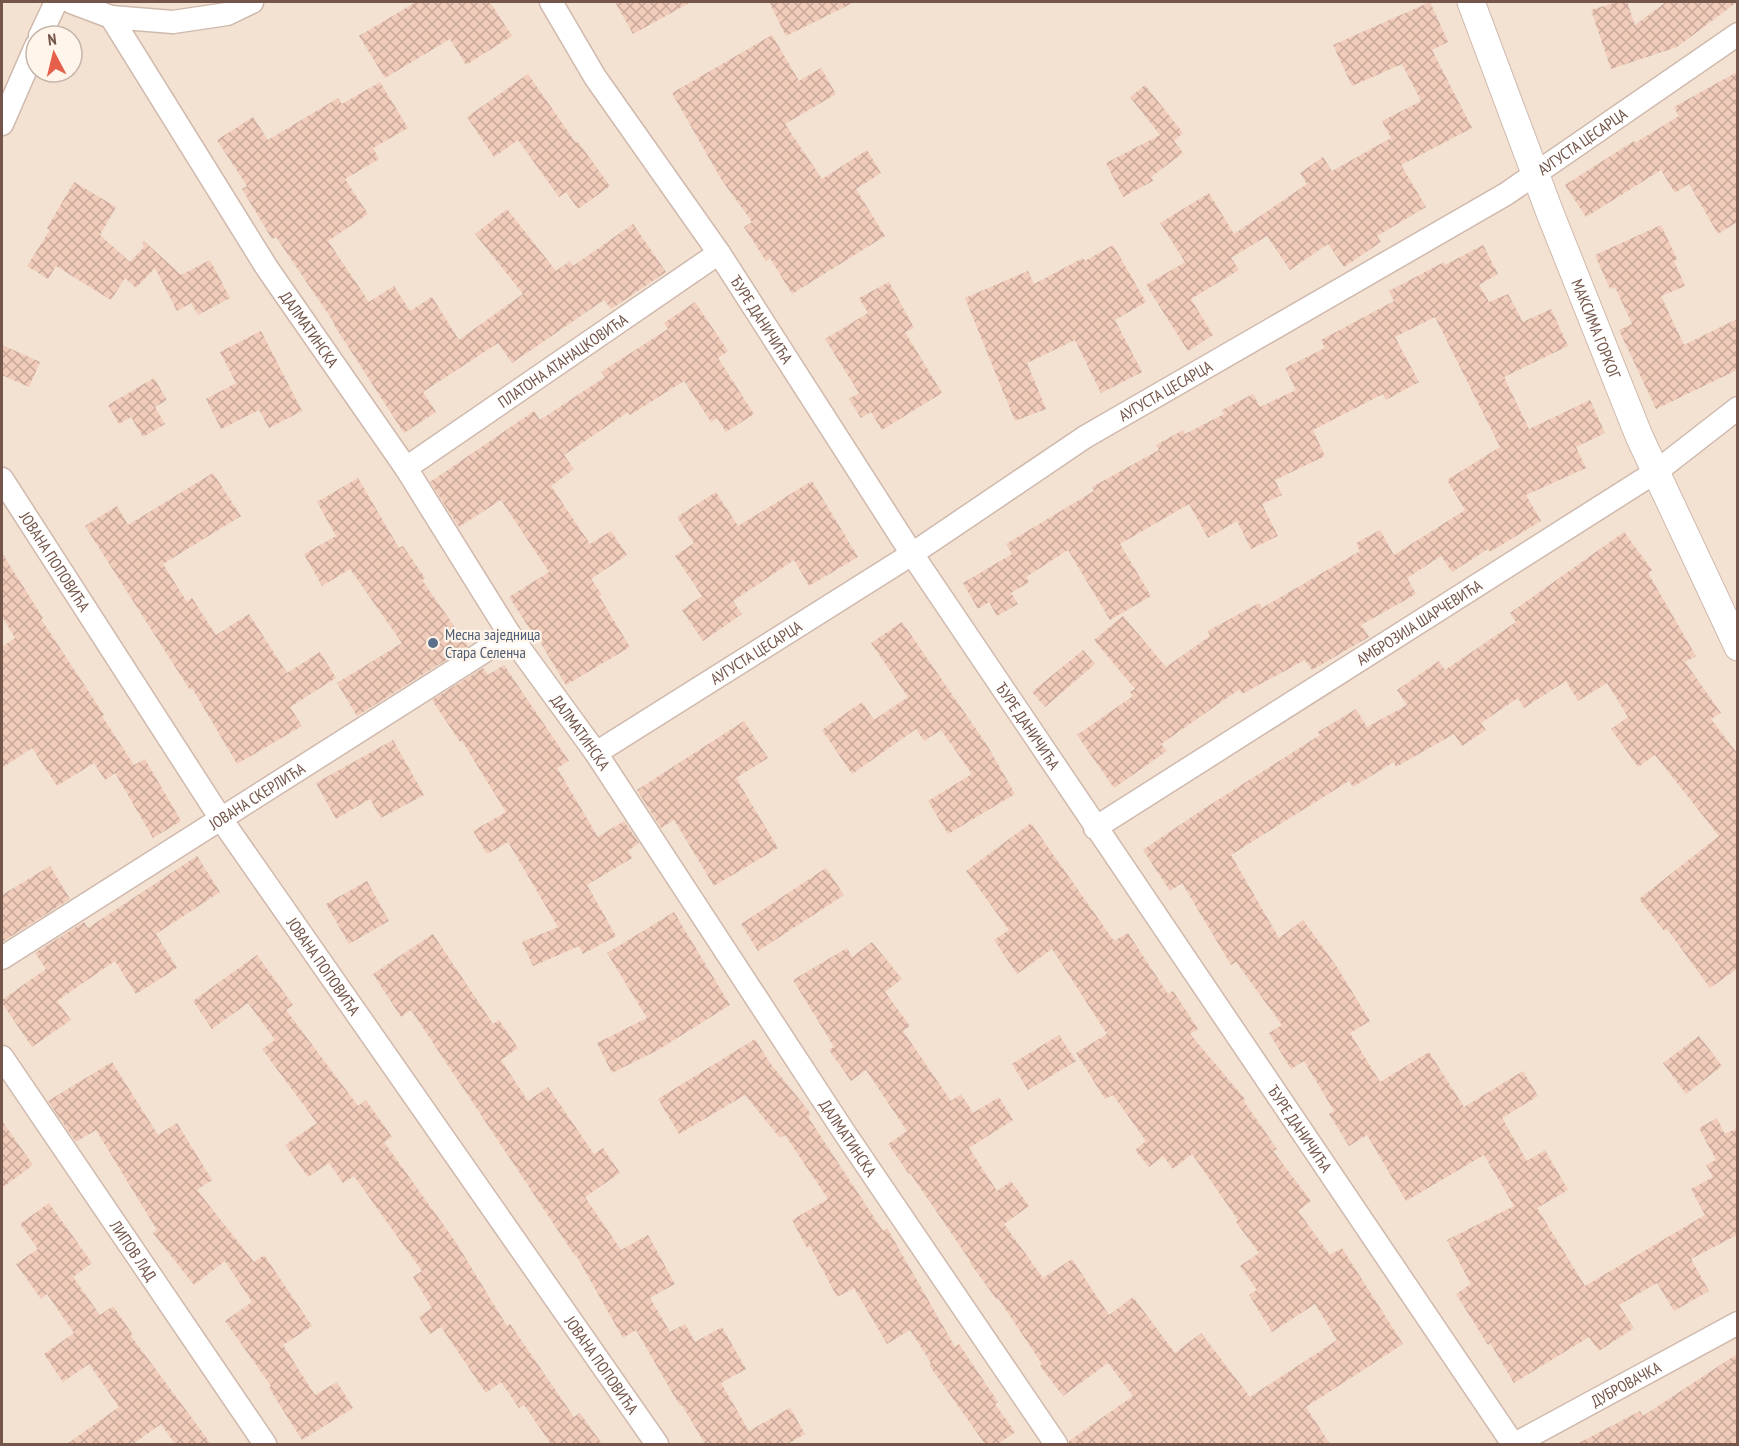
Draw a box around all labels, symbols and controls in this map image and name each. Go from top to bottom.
north arrow [24,24,84,84]
text: N [47,29,58,50]
street label: АУГУСТА ЦЕСАРЦА [1534,103,1631,179]
street label: ЂУРЕ ДАНИЧИЋА [726,271,797,368]
street label: МАКСИМА ГОРКОГ [1567,276,1625,382]
street label: ДАЛМАТИНСКА [276,287,343,371]
street label: ПЛАТОНА АТАНАЦКОВИЋА [494,309,632,412]
street label: АУГУСТА ЦЕСАРЦА [1115,356,1216,425]
street label: ЈОВАНА ПОПОВИЋА [15,507,95,615]
street label: АМБРОЗИЈА ШАРЧЕВИЋА [1353,575,1486,669]
street label: АУГУСТА ЦЕСАРЦА [706,616,806,689]
place label: Месна заједница Стара Селенча [445,624,540,662]
marker: Месна заједница Стара Селенча [426,636,440,650]
street label: ЂУРЕ ДАНИЧИЋА [991,678,1065,774]
street label: ДАЛМАТИНСКА [547,691,615,774]
street label: ЈОВАНА СКЕРЛИЋА [204,758,309,834]
street label: ЈОВАНА ПОПОВИЋА [282,913,365,1019]
street label: ЂУРЕ ДАНИЧИЋА [1263,1081,1337,1176]
street label: ДАЛМАТИНСКА [815,1096,881,1180]
street label: ЛИПОВ ЛАД [105,1215,161,1285]
street label: ЈОВАНА ПОПОВИЋА [560,1311,643,1418]
street label: ДУБРОВАЧКА [1587,1357,1665,1411]

